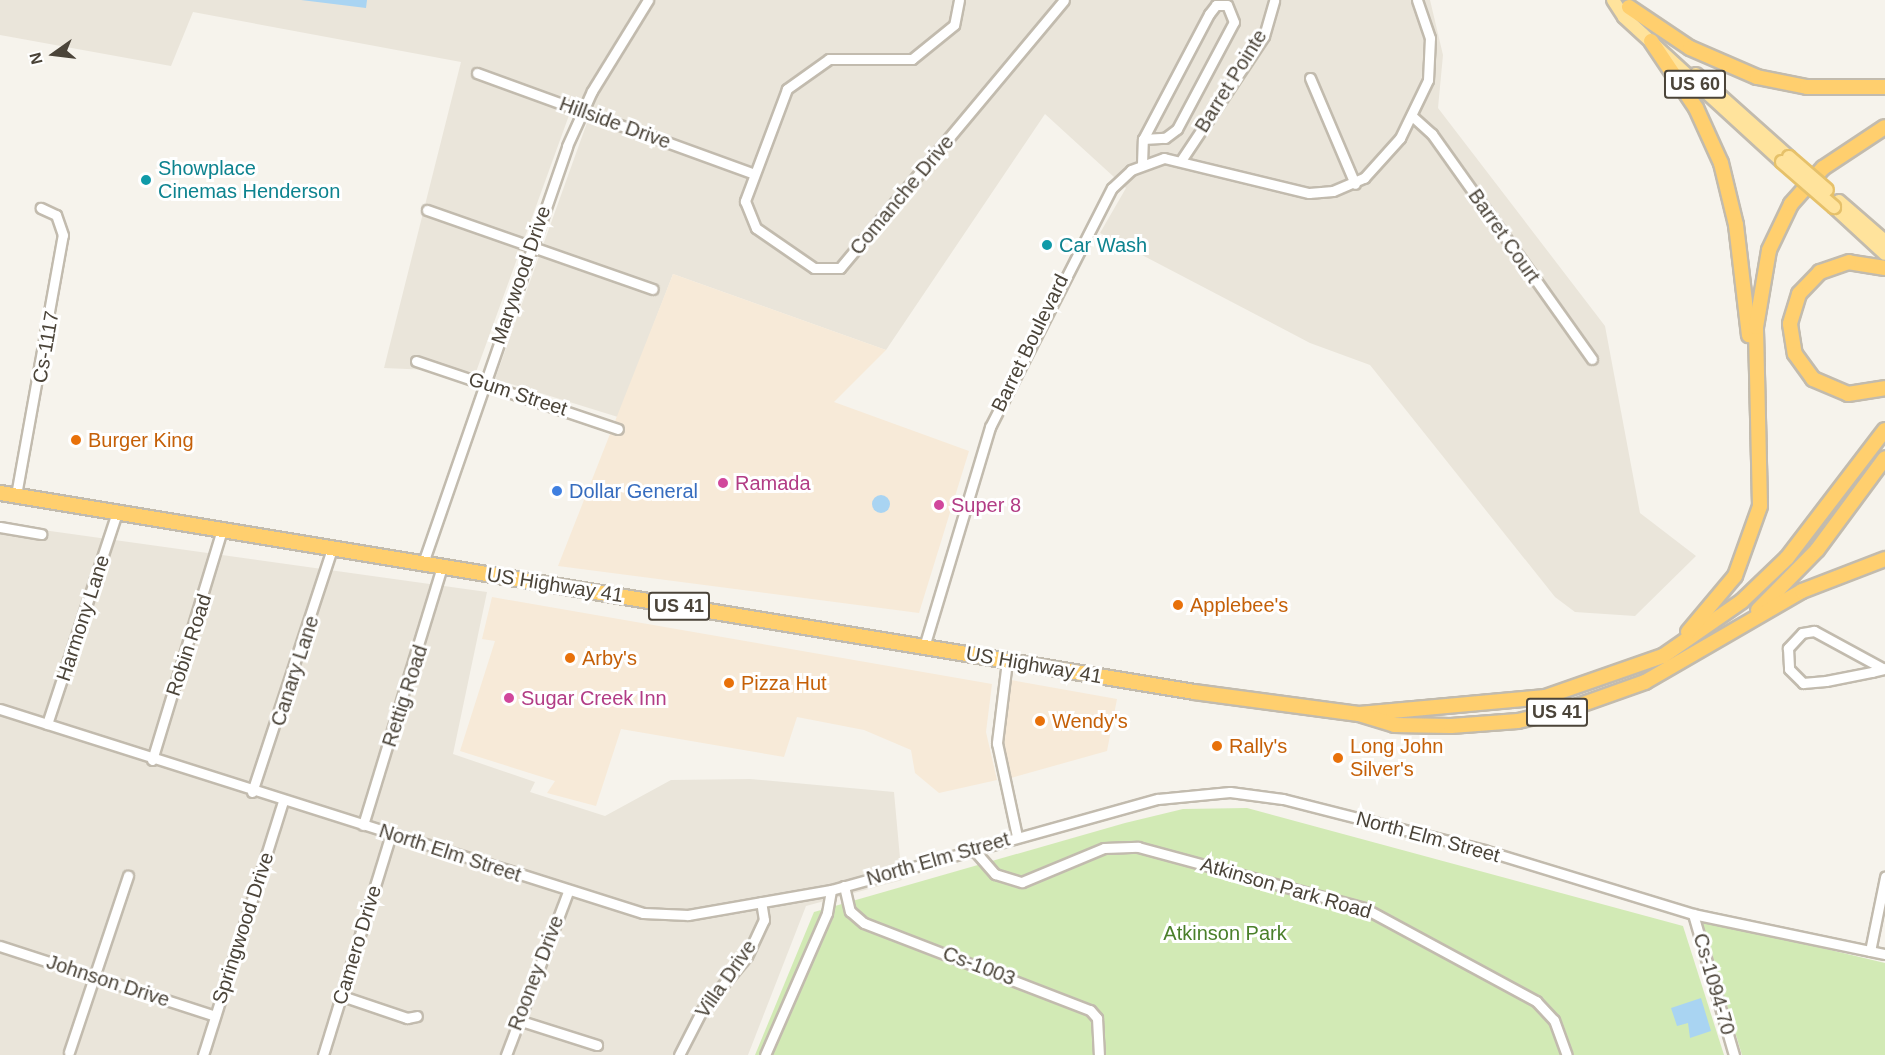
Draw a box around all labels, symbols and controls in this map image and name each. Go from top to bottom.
north arrow [24,24,84,84]
street label: Barret Pointe [1190,25,1272,137]
text: N [26,51,46,66]
road number: US 60 [1664,69,1726,99]
street label: Hillside Drive [556,92,674,154]
street label: Comanche Drive [845,130,959,260]
place label: Showplace Cinemas Henderson [158,156,340,203]
marker: Showplace Cinemas Henderson [139,173,153,187]
street label: Barret Court [1463,185,1545,287]
street label: Marywood Drive [486,203,556,347]
place label: Car Wash [1059,233,1147,257]
marker: Car Wash [1040,238,1054,252]
street label: Barret Boulevard [986,270,1074,416]
street label: Cs-1117 [28,309,64,385]
street label: Gum Street [466,367,570,421]
place label: Burger King [88,428,194,452]
marker: Burger King [69,433,83,447]
place label: Ramada [735,471,811,495]
marker: Ramada [716,476,730,490]
place label: Dollar General [569,479,698,503]
marker: Dollar General [550,484,564,498]
place label: Super 8 [951,493,1021,517]
marker: Super 8 [932,498,946,512]
street label: Harmony Lane [51,552,115,684]
street label: US Highway 41 [485,562,625,608]
street label: Robin Road [161,591,217,699]
road number: US 41 [648,591,710,621]
place label: Applebee's [1190,593,1288,617]
marker: Applebee's [1171,598,1185,612]
street label: Canary Lane [266,613,324,729]
street label: US Highway 41 [964,641,1104,689]
street label: Rettig Road [377,642,433,750]
place label: Arby's [582,646,637,670]
marker: Arby's [563,651,577,665]
place label: Pizza Hut [741,671,827,695]
marker: Pizza Hut [722,676,736,690]
place label: Sugar Creek Inn [521,686,667,710]
marker: Sugar Creek Inn [502,691,516,705]
road number: US 41 [1526,697,1588,727]
place label: Wendy's [1052,709,1128,733]
marker: Wendy's [1033,714,1047,728]
place label: Rally's [1229,734,1287,758]
place label: Long John Silver's [1350,734,1443,781]
marker: Rally's [1210,739,1224,753]
marker: Long John Silver's [1331,751,1345,765]
street label: North Elm Street [1354,806,1502,868]
street label: North Elm Street [376,819,524,887]
street label: North Elm Street [864,827,1012,891]
street label: Springwood Drive [207,849,279,1007]
street label: Atkinson Park Road [1198,852,1374,924]
street label: Camero Drive [327,883,387,1007]
street label: Rooney Drive [503,912,569,1034]
park label: Atkinson Park [1163,921,1287,945]
street label: Cs-1094-70 [1688,930,1740,1038]
street label: Villa Drive [690,935,762,1023]
street label: Cs-1003 [939,941,1019,991]
street label: Johnson Drive [43,950,173,1012]

